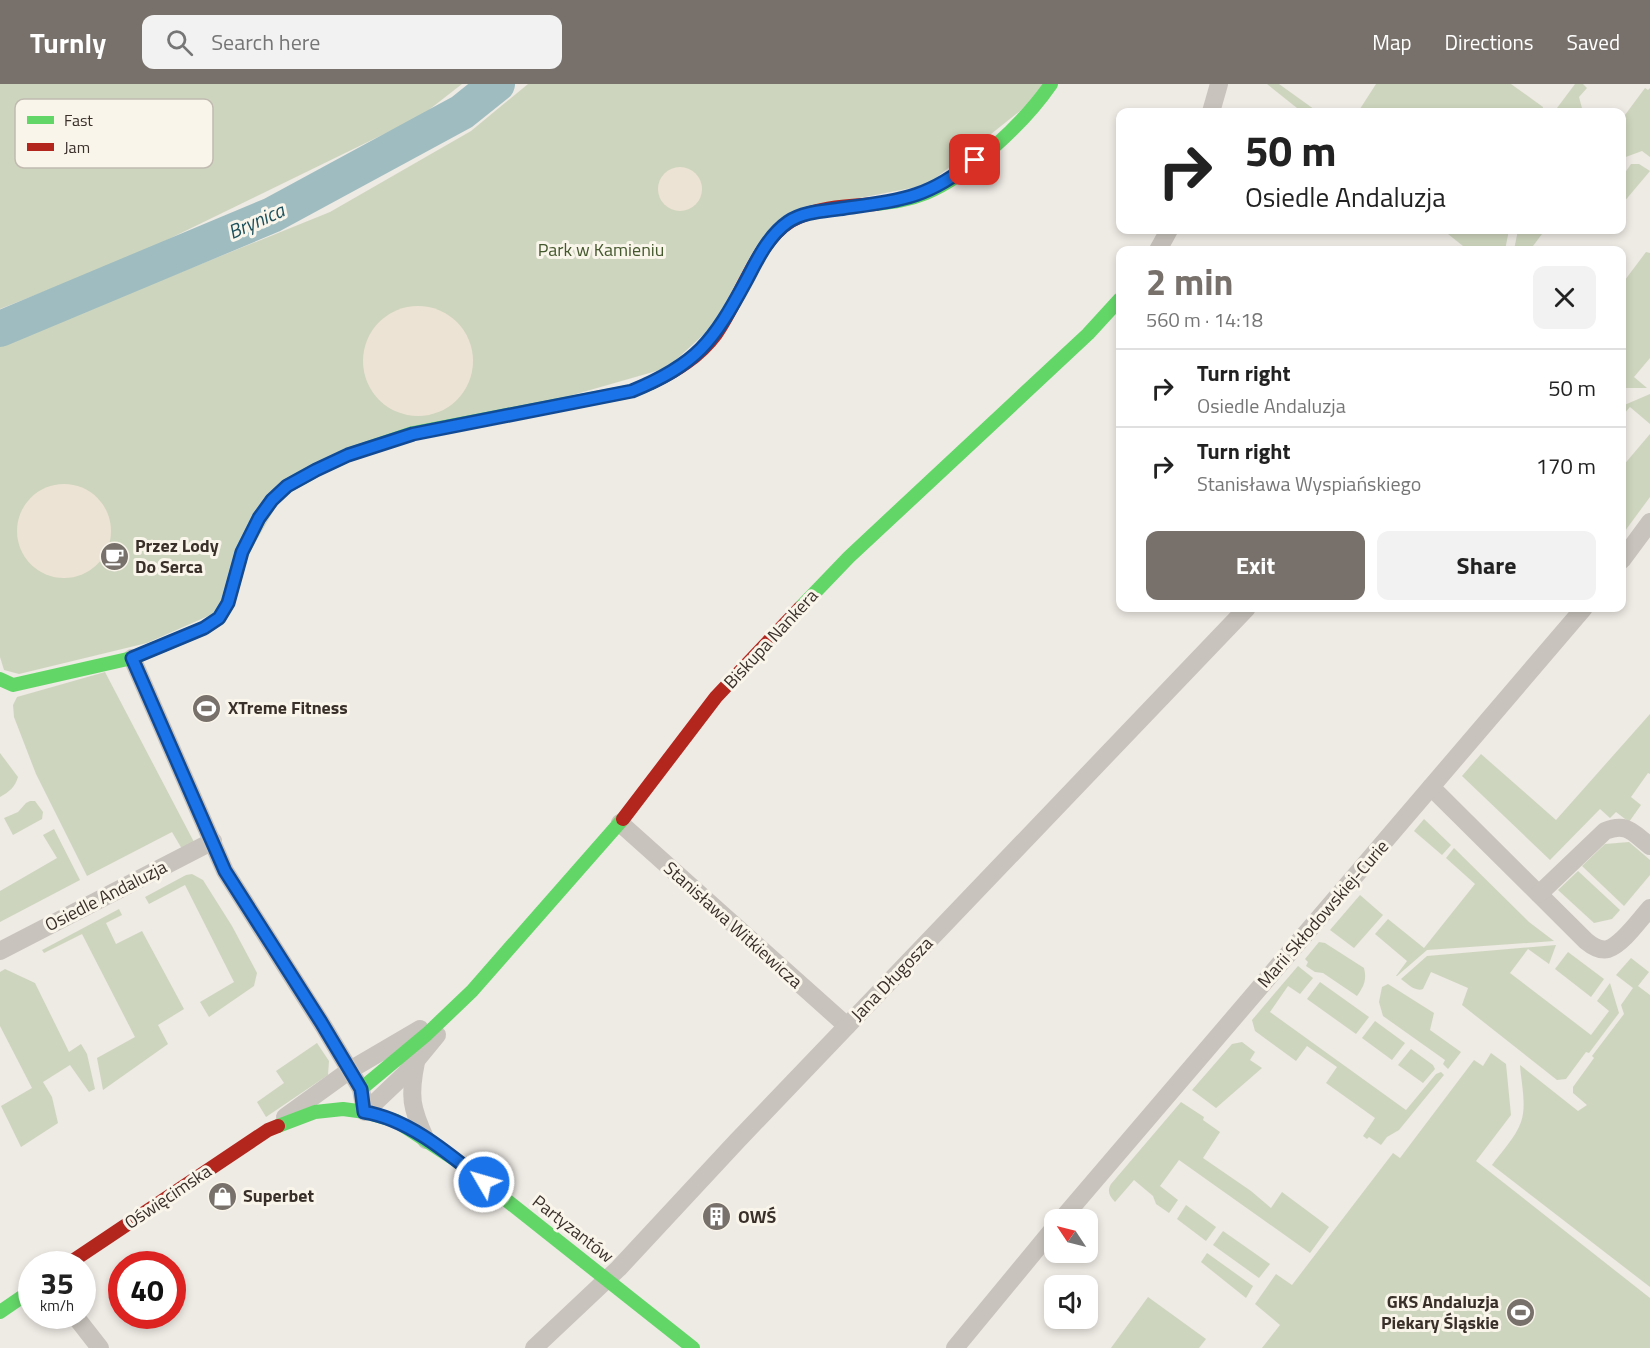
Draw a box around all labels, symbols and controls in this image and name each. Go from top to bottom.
search box [142,15,562,69]
text: Turnly [30,21,106,64]
text: Search here [211,25,320,59]
icon: search [163,26,196,59]
text: Map [1372,26,1412,58]
text: Directions [1445,26,1534,58]
text: Saved [1567,26,1620,58]
legend [15,99,213,168]
text: Fast [64,108,93,132]
text: 50 m [1245,118,1337,182]
icon: right [1146,132,1224,210]
pin [949,134,1000,185]
text: Jam [64,135,90,159]
icon: arrive [958,143,991,176]
text: Osiedle Andaluzja [1245,176,1446,217]
water label: Brynica [223,194,290,247]
park label: Park w Kamieniu [538,236,664,263]
text: 2 min [1146,254,1233,309]
button: close [1533,266,1596,329]
text: 560 m · 14:18 [1146,304,1263,335]
text: Turn right [1197,356,1291,390]
text: 50 m [1548,371,1596,405]
icon: right [1146,372,1179,405]
text: Osiedle Andaluzja [1197,390,1346,421]
text: Turn right [1197,434,1291,468]
text: 170 m [1536,449,1596,483]
icon: right [1146,450,1179,483]
text: Stanisława Wyspiańskiego [1197,468,1421,499]
button: Exit [1146,531,1365,600]
button: Share [1377,531,1596,600]
place label: Przez Lody Do Serca [135,532,219,580]
cafe icon: Przez Lody Do Serca [98,540,130,572]
street label: Biskupa Nankera [717,583,824,695]
sports icon: XTreme Fitness [191,692,223,724]
place label: XTreme Fitness [228,694,348,721]
street label: Marii Skłodowskiej-Curie [1251,834,1395,994]
street label: Osiedle Andaluzja [40,853,172,938]
street label: Stanisława Witkiewicza [658,855,809,994]
street label: Jana Długosza [844,930,939,1027]
position arrow [452,1150,516,1214]
street label: Oświęcimska [119,1158,217,1236]
shop icon: Superbet [206,1180,238,1212]
place label: Superbet [243,1182,314,1209]
street label: Partyzantów [527,1188,620,1269]
building icon: OWŚ [701,1201,733,1233]
place label: OWŚ [738,1203,776,1230]
north arrow [1044,1209,1098,1263]
map controls [1044,1209,1098,1329]
speed limit sign: 40 [108,1251,186,1329]
text: 35 [40,1260,74,1306]
button: sound [1044,1275,1098,1329]
place label: GKS Andaluzja Piekary Śląskie [1381,1288,1499,1336]
text: km/h [40,1294,74,1317]
sports icon: GKS Andaluzja Piekary Śląskie [1504,1296,1536,1328]

